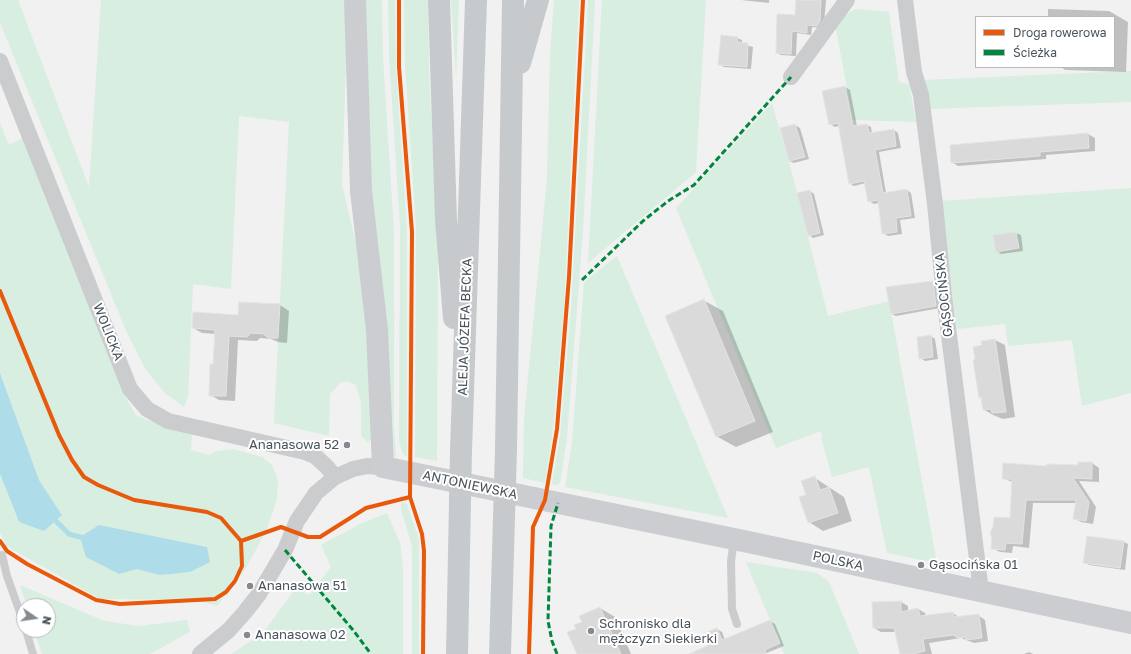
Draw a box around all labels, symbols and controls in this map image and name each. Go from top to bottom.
legend [975,16,1115,68]
text: Droga rowerowa [1013,25,1106,40]
text: Ścieżka [1013,45,1057,60]
street label: GĄSOCIŃSKA [932,252,956,338]
street label: ALEJA JÓZEFA BECKA [455,258,475,396]
street label: WOLICKA [89,301,127,363]
place label: Ananasowa 52 [249,437,339,453]
marker: Ananasowa 52 [342,440,352,450]
street label: ANTONIEWSKA [421,467,519,503]
street label: POLSKA [811,548,865,574]
place label: Gąsocińska 01 [929,557,1018,573]
marker: Gąsocińska 01 [916,560,926,570]
place label: Ananasowa 51 [258,578,347,594]
marker: Ananasowa 51 [245,581,255,591]
north arrow [16,598,56,638]
text: N [40,615,54,626]
place label: Schronisko dla mężczyzn Siekierki [599,616,717,647]
marker: Schronisko dla mężczyzn Siekierki [586,626,596,636]
place label: Ananasowa 02 [255,627,345,643]
marker: Ananasowa 02 [242,630,252,640]

